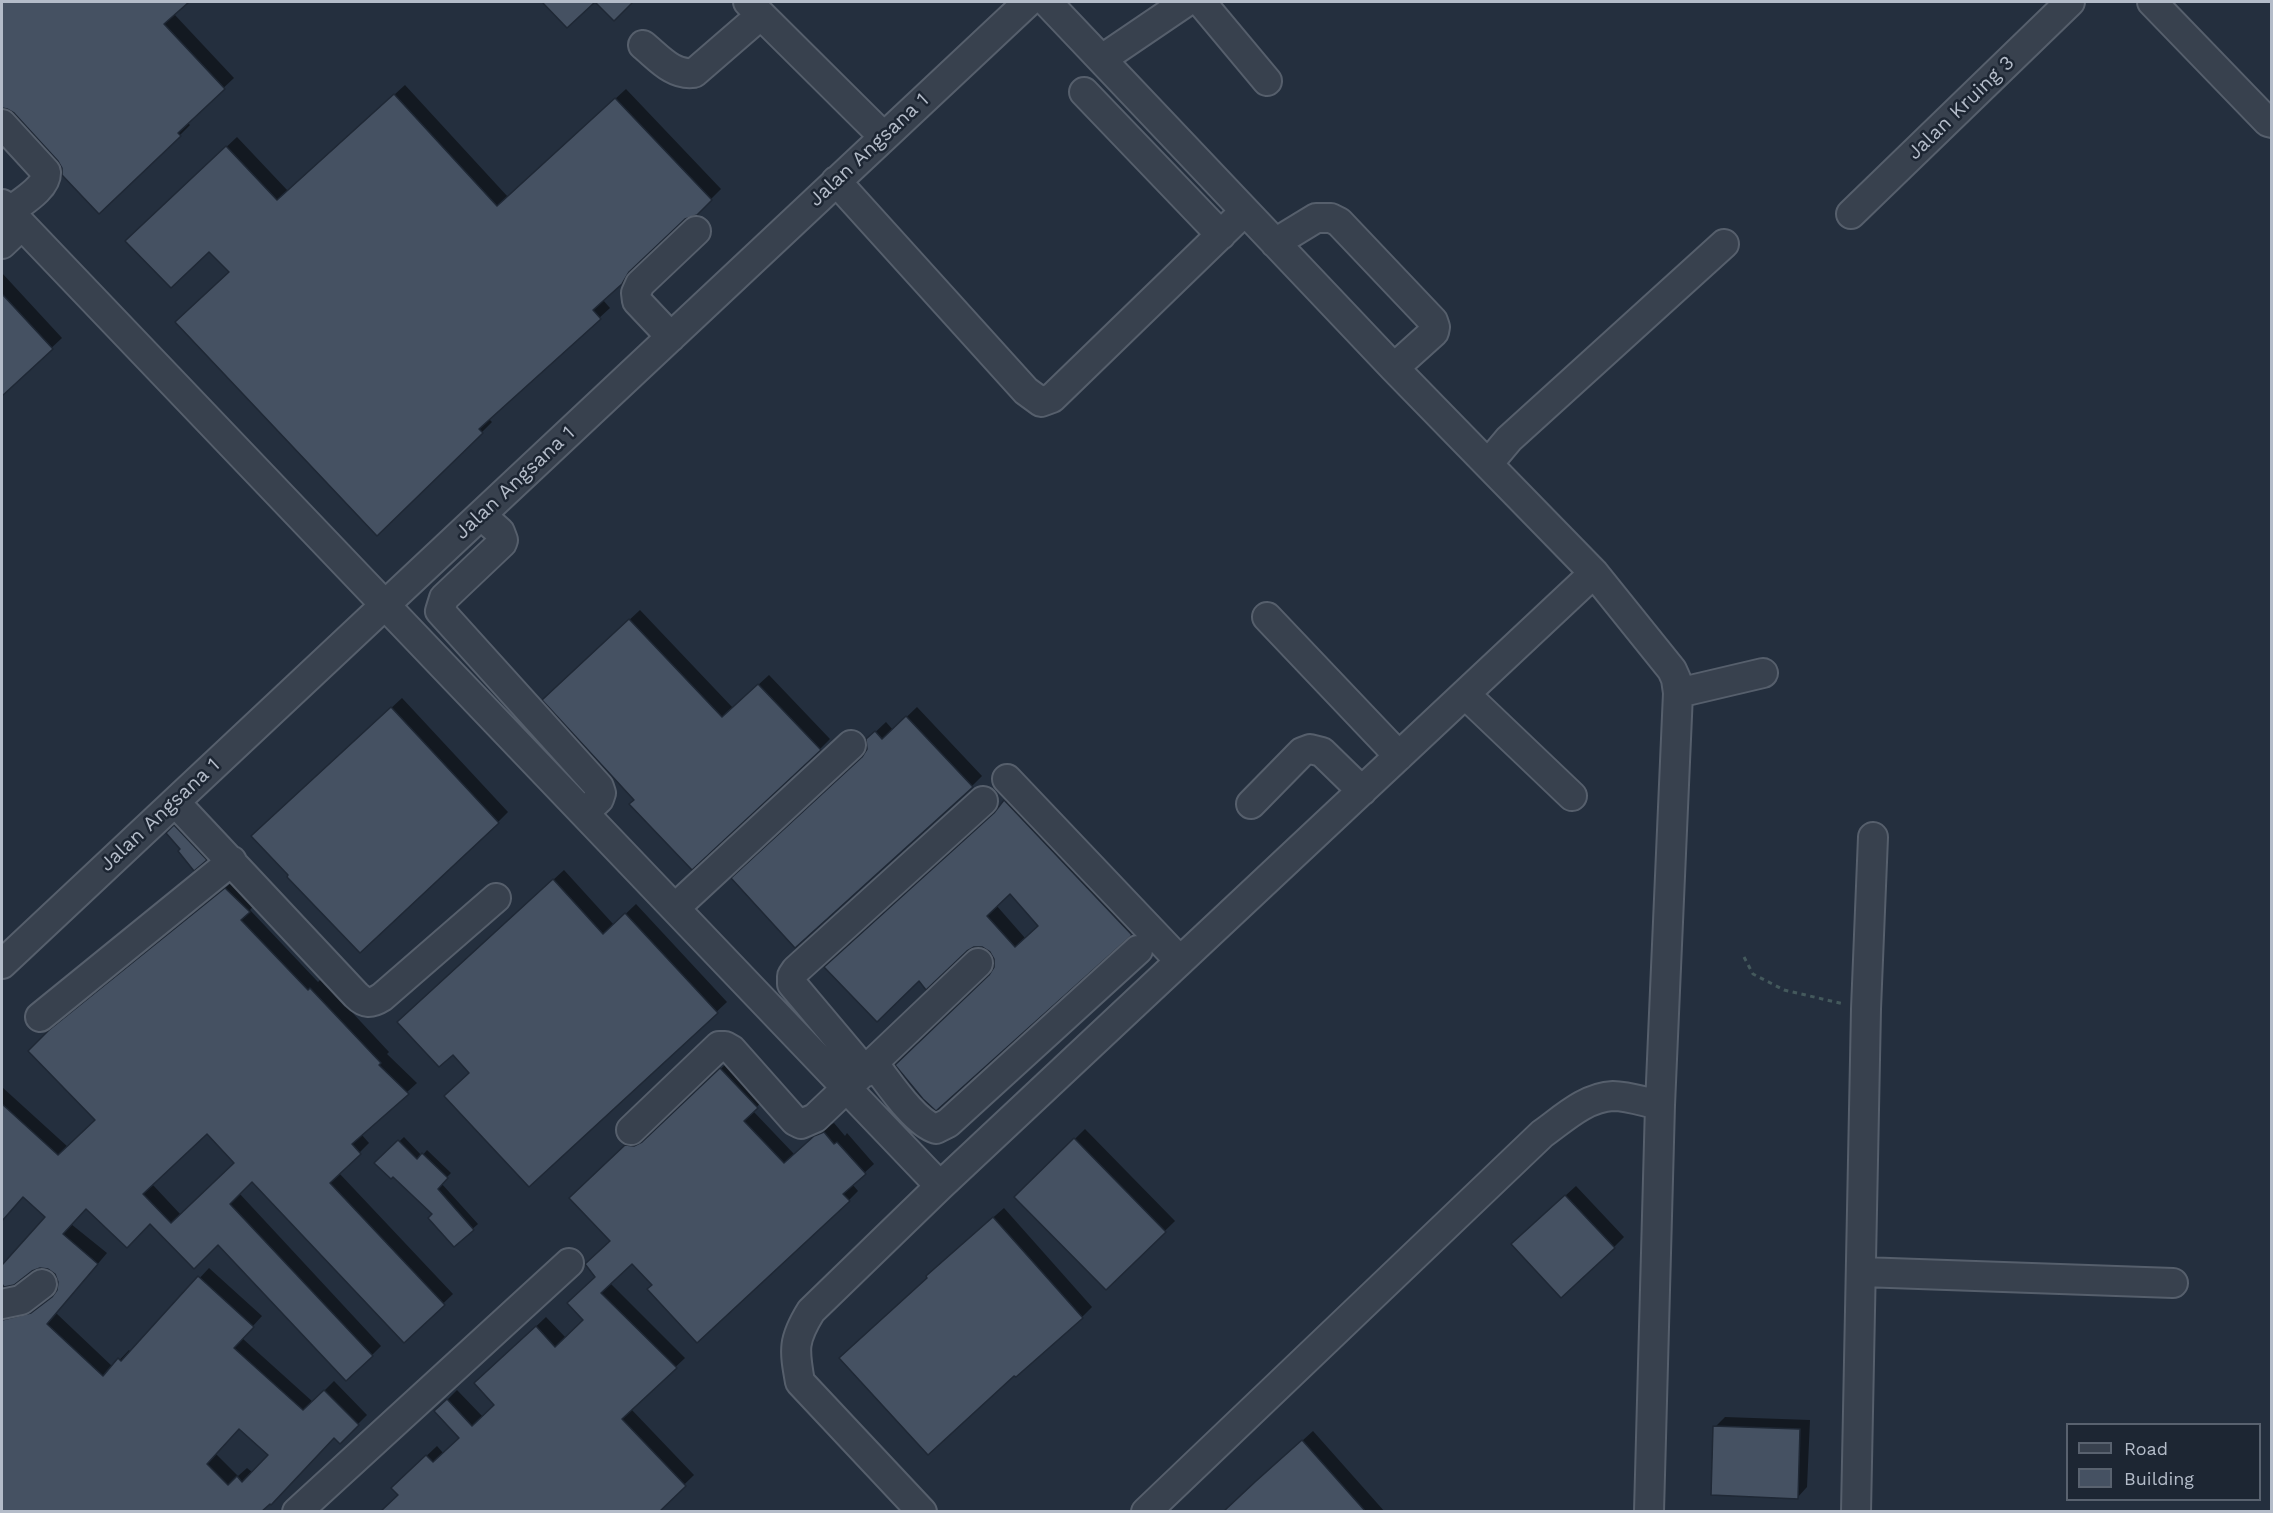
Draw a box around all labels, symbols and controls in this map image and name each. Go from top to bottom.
street label: Jalan Kruing 3 [1903,51,2019,165]
street label: Jalan Angsana 1 [804,88,934,212]
street label: Jalan Angsana 1 [450,421,580,545]
street label: Jalan Angsana 1 [95,753,225,877]
legend [2066,1423,2261,1501]
text: Road [2124,1438,2168,1459]
text: Building [2124,1468,2194,1489]

